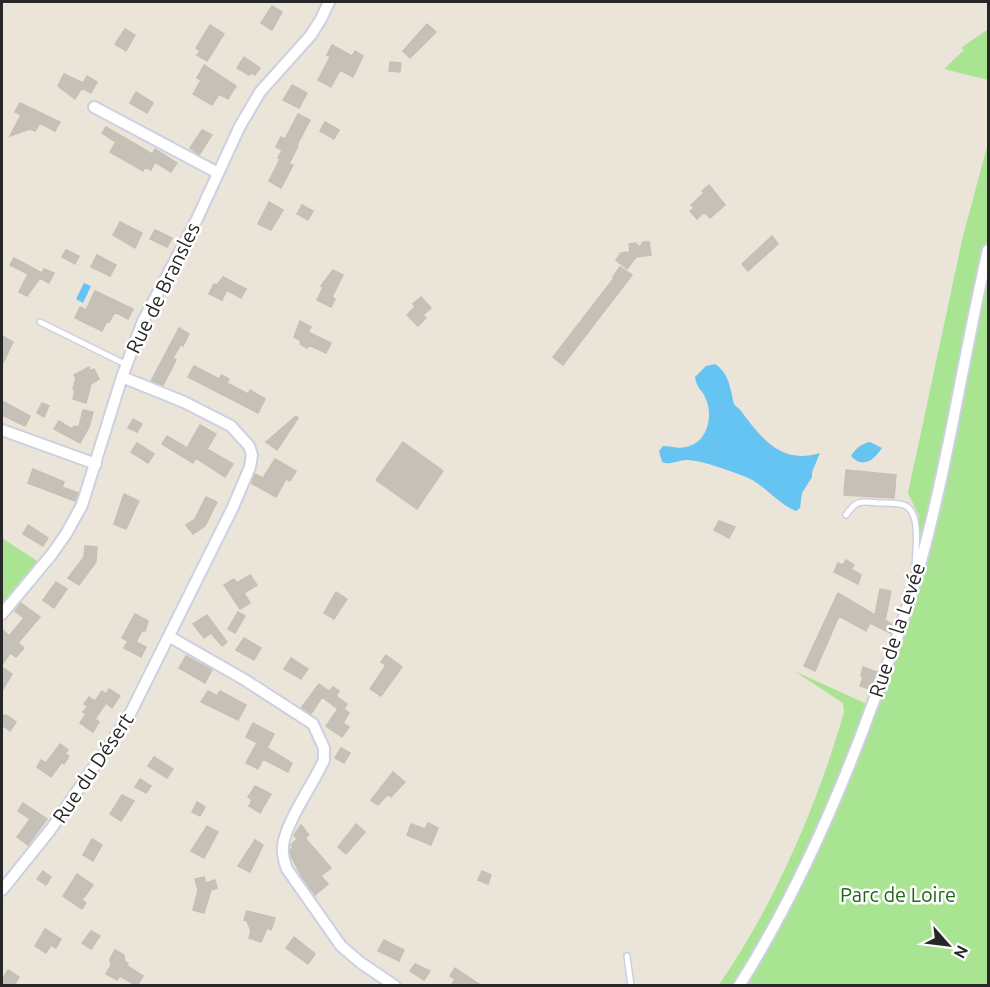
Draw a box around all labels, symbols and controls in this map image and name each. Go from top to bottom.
street label: Rue de Bransles [121,219,204,357]
street label: Rue de la Levée [864,560,929,700]
street label: Rue du Désert [47,708,138,827]
park label: Parc de Loire [840,883,956,906]
north arrow [918,915,978,975]
text: N [950,943,972,962]

